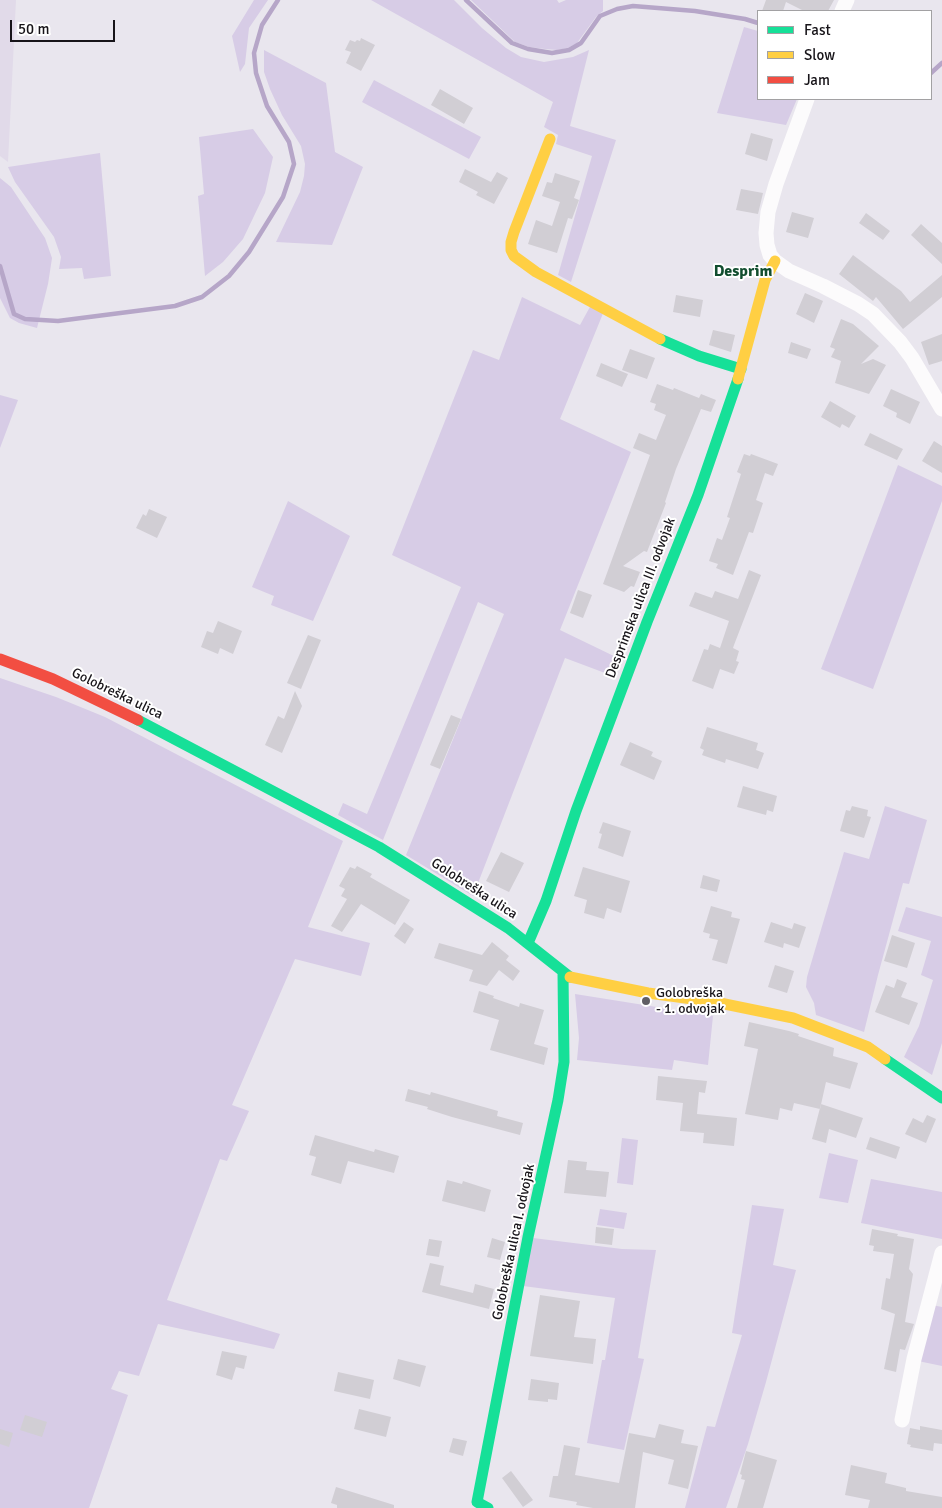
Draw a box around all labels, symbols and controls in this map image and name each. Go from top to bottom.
scale bar [12,10,118,42]
legend [757,10,932,100]
text: 50 m [18,20,49,38]
text: Fast [804,21,831,39]
text: Slow [804,46,835,64]
text: Jam [804,71,830,89]
district label: Desprim [714,262,772,282]
street label: Desprimska ulica III. odvojak [603,515,679,681]
street label: Golobreška ulica [69,665,165,723]
street label: Golobreška ulica [428,855,520,923]
place label: Golobreška - 1. odvojak [656,985,724,1018]
marker: Golobreška - 1. odvojak [640,995,652,1007]
street label: Golobreška ulica I. odvojak [489,1162,539,1322]

